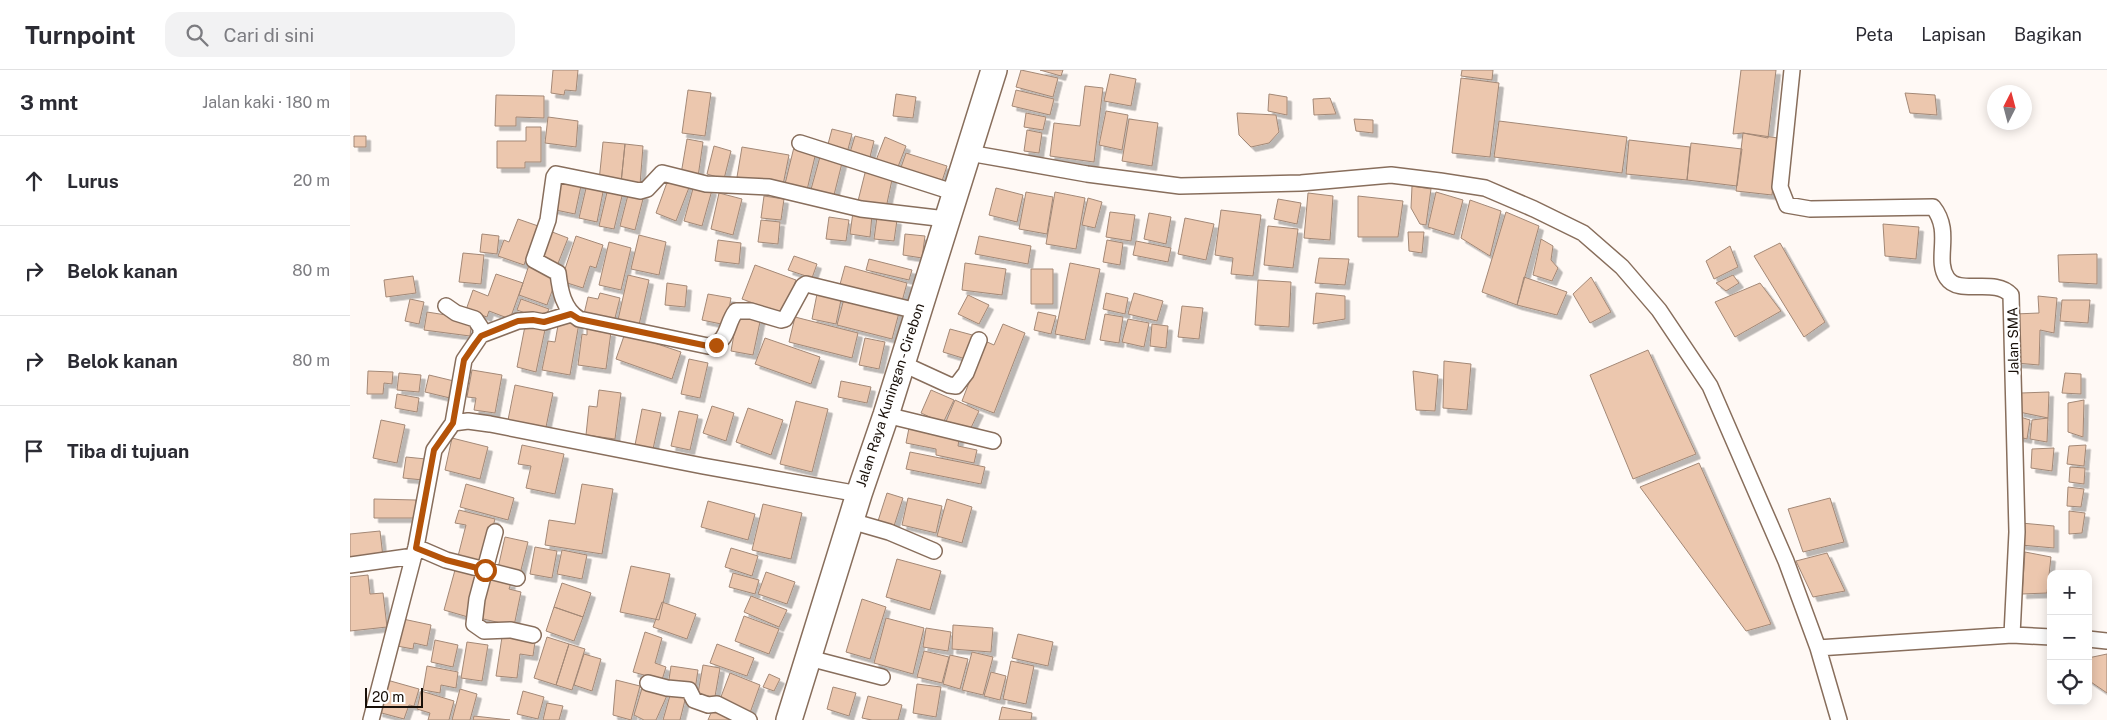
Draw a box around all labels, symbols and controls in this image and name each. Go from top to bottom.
search box [165,12,515,57]
text: Turnpoint [25,21,135,49]
icon: search [183,21,211,49]
text: Cari di sini [223,24,314,46]
text: Peta [1855,24,1893,45]
text: Lapisan [1921,24,1986,45]
text: Bagikan [2014,24,2082,45]
north arrow [1987,85,2032,130]
text: 3 mnt [20,90,78,115]
text: Jalan kaki · 180 m [202,93,330,112]
icon: ahead [20,167,48,195]
text: Lurus [67,170,119,192]
text: 20 m [293,171,330,190]
icon: right [20,257,48,285]
text: Belok kanan [67,260,178,282]
text: 80 m [292,261,330,280]
street label: Jalan Raya Kuningan - Cirebon [853,301,927,489]
street label: Jalan SMA [2004,307,2022,375]
route end [705,334,728,357]
icon: right [20,347,48,375]
text: Belok kanan [67,350,178,372]
text: 80 m [292,351,330,370]
icon: arrive [20,437,48,465]
text: Tiba di tujuan [67,440,189,462]
route start [474,559,497,582]
map controls [2047,570,2092,705]
button: + [2047,570,2092,615]
button: − [2047,615,2092,660]
button: locate [2047,660,2092,705]
scale bar [365,685,422,708]
text: 20 m [372,689,404,705]

